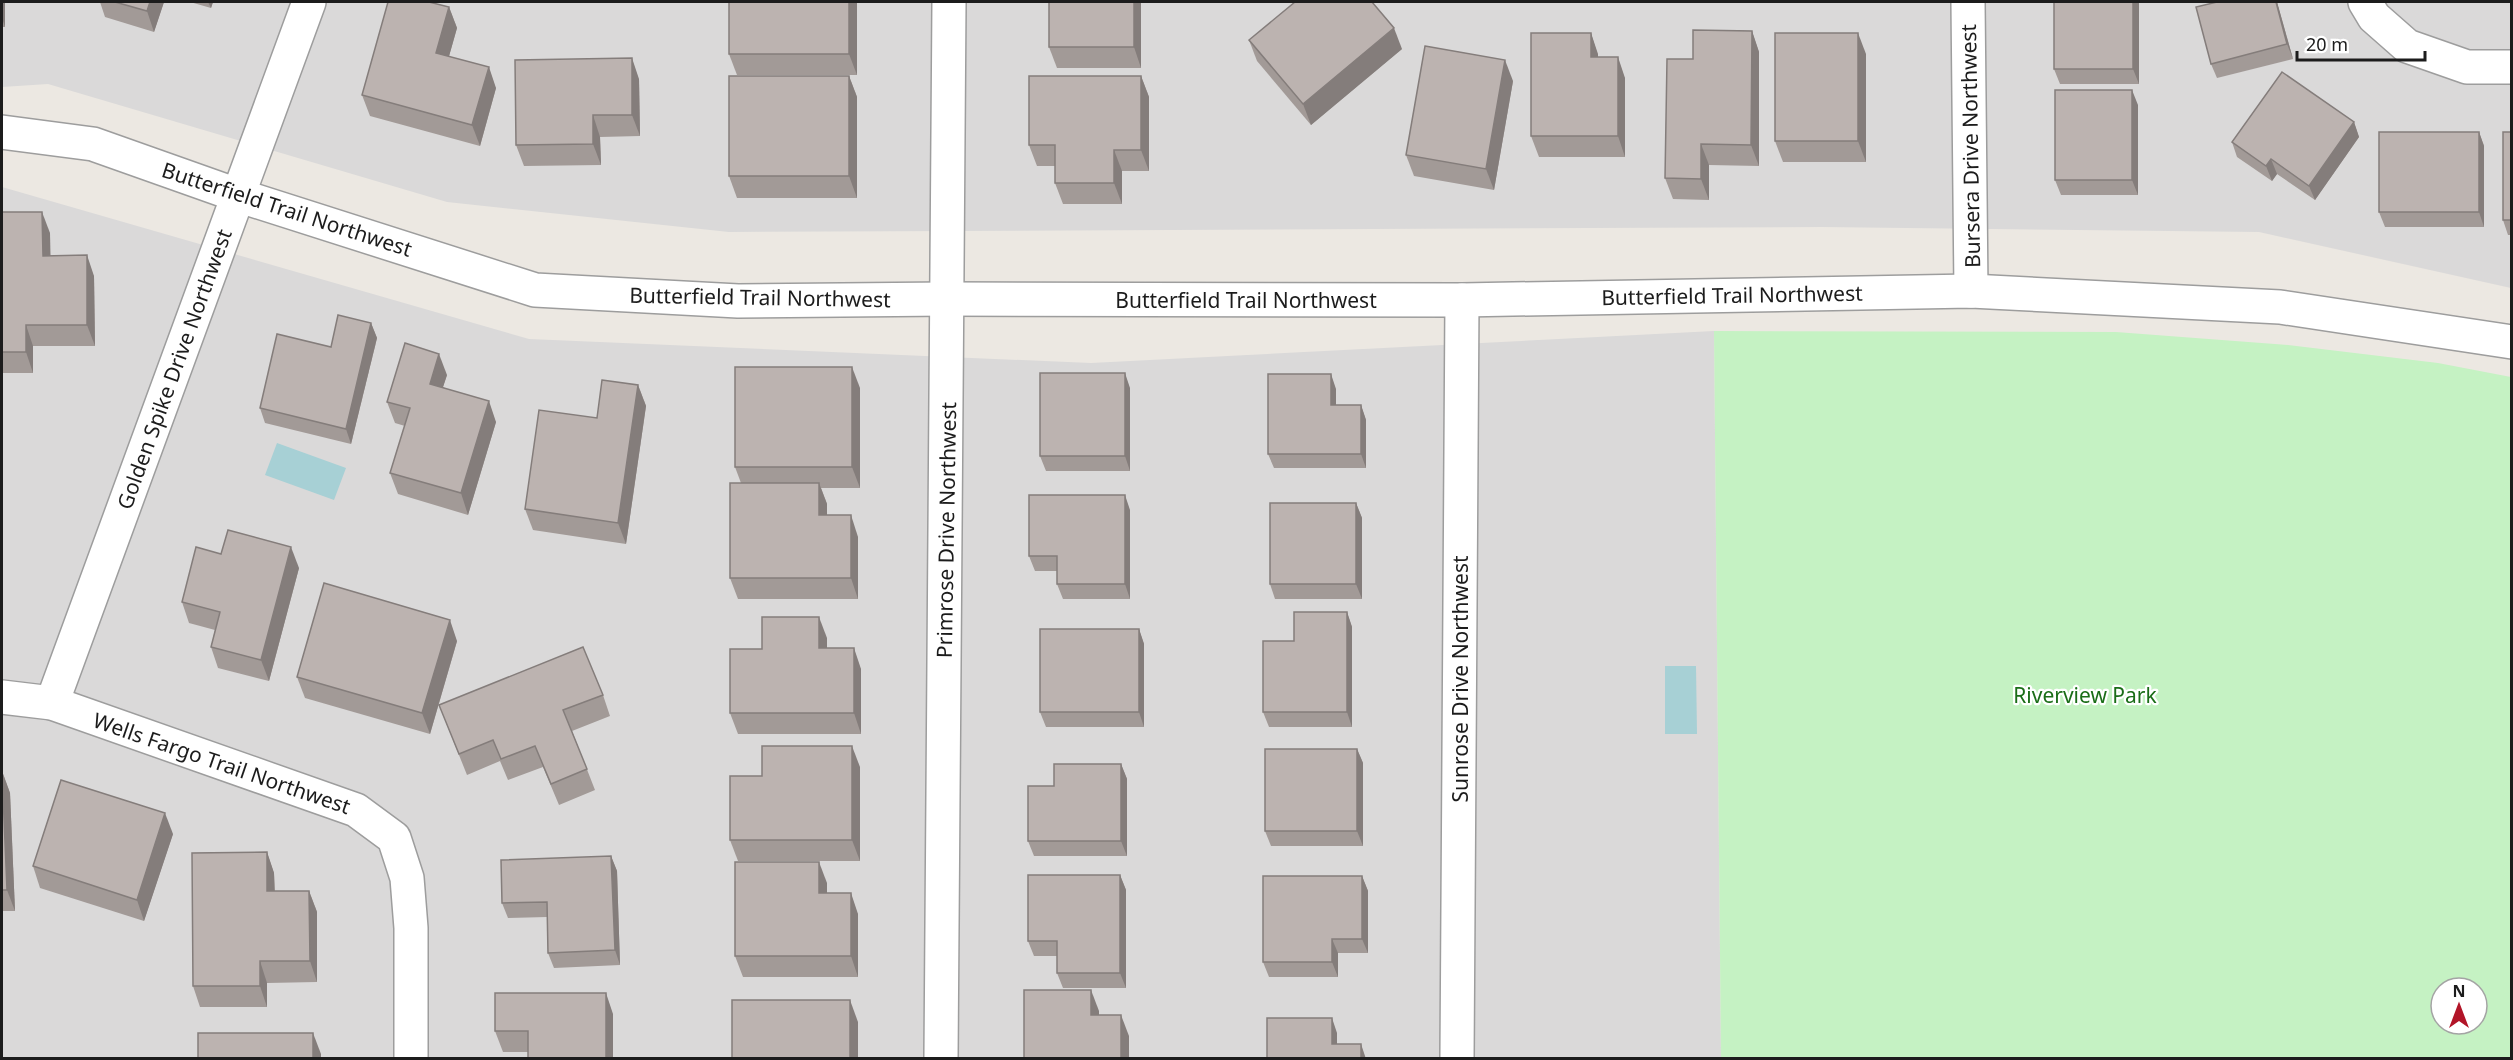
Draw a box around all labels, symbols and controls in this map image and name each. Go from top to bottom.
street label: Bursera Drive Northwest [1954,23,1986,268]
scale bar [2297,24,2424,62]
text: 20 m [2306,32,2348,56]
street label: Butterfield Trail Northwest [158,155,416,263]
street label: Golden Spike Drive Northwest [110,225,238,513]
street label: Butterfield Trail Northwest [1601,279,1863,311]
street label: Butterfield Trail Northwest [629,281,891,313]
street label: Butterfield Trail Northwest [1115,286,1377,314]
street label: Primrose Drive Northwest [930,401,962,658]
street label: Sunrose Drive Northwest [1446,555,1474,803]
park label: Riverview Park [2013,681,2158,709]
street label: Wells Fargo Trail Northwest [90,706,355,820]
north arrow [2429,976,2489,1036]
text: N [2452,980,2466,1002]

